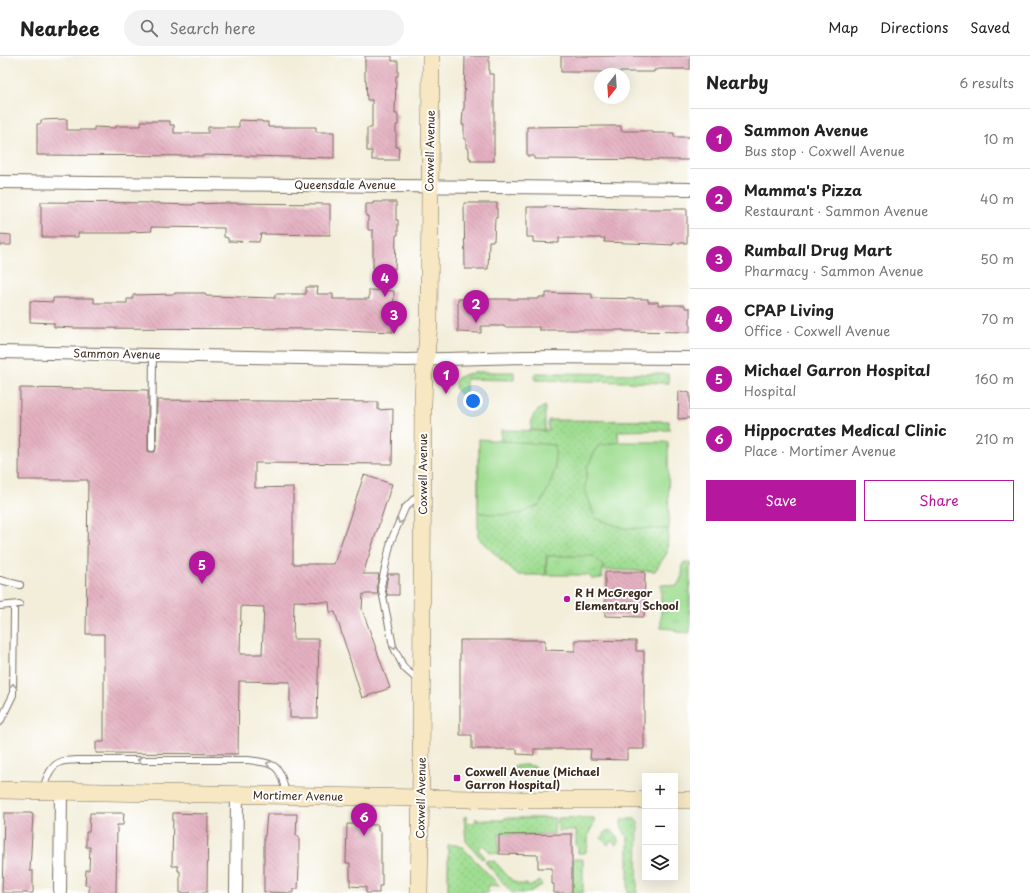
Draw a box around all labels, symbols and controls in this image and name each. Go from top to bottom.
search box [124,10,404,46]
text: Nearbee [20,14,100,42]
text: Search here [170,16,255,39]
icon: search [138,17,160,39]
text: Map [828,17,858,38]
text: Directions [880,17,948,38]
text: Saved [970,17,1010,38]
north arrow [594,68,630,104]
text: Nearby [706,69,768,95]
text: 6 results [959,73,1014,92]
street label: Coxwell Avenue [420,110,439,192]
text: Sammon Avenue [744,118,868,141]
text: 1 [716,129,722,148]
text: 10 m [984,129,1014,148]
text: Bus stop · Coxwell Avenue [744,141,905,160]
street label: Queensdale Avenue [294,176,396,193]
text: Mamma's Pizza [744,178,862,201]
text: 2 [714,189,724,208]
text: 40 m [980,189,1014,208]
text: Restaurant · Sammon Avenue [744,201,928,220]
text: Rumball Drug Mart [744,238,892,261]
text: 3 [715,249,723,268]
text: 50 m [980,249,1014,268]
text: Pharmacy · Sammon Avenue [744,261,924,280]
pin: 4 [372,264,398,297]
pin: 2 [463,290,489,323]
text: CPAP Living [744,298,834,321]
pin: 3 [381,301,407,334]
text: 4 [715,309,723,328]
text: 70 m [981,309,1014,328]
text: Office · Coxwell Avenue [744,321,890,340]
street label: Sammon Avenue [73,344,161,363]
text: Michael Garron Hospital [744,358,930,381]
pin: 1 [433,361,459,394]
text: 5 [715,369,723,388]
text: 160 m [975,369,1014,388]
text: Hospital [744,381,796,400]
your location [463,391,483,411]
text: Hippocrates Medical Clinic [744,418,947,441]
text: 6 [714,429,724,448]
text: 210 m [975,429,1014,448]
street label: Coxwell Avenue [414,433,431,515]
text: Place · Mortimer Avenue [744,441,896,460]
button: Save [706,480,856,521]
button: Share [864,480,1014,521]
one-way arrow [397,517,405,525]
pin: 5 [189,551,215,584]
place label: R H McGregor Elementary School [575,584,679,614]
marker: R H McGregor Elementary School [562,594,572,604]
one-way arrow [390,643,398,650]
one-way arrow [9,683,17,689]
one-way arrow [137,756,143,764]
street label: Coxwell Avenue [411,757,430,839]
one-way arrow [266,761,273,769]
place label: Coxwell Avenue (Michael Garron Hospital) [465,763,599,793]
marker: Coxwell Avenue (Michael Garron Hospital) [452,773,462,783]
map controls [642,773,678,881]
button: + [642,773,678,809]
street label: Mortimer Avenue [253,786,343,805]
pin: 6 [351,803,377,836]
button: − [642,809,678,845]
button: layers [642,845,678,881]

